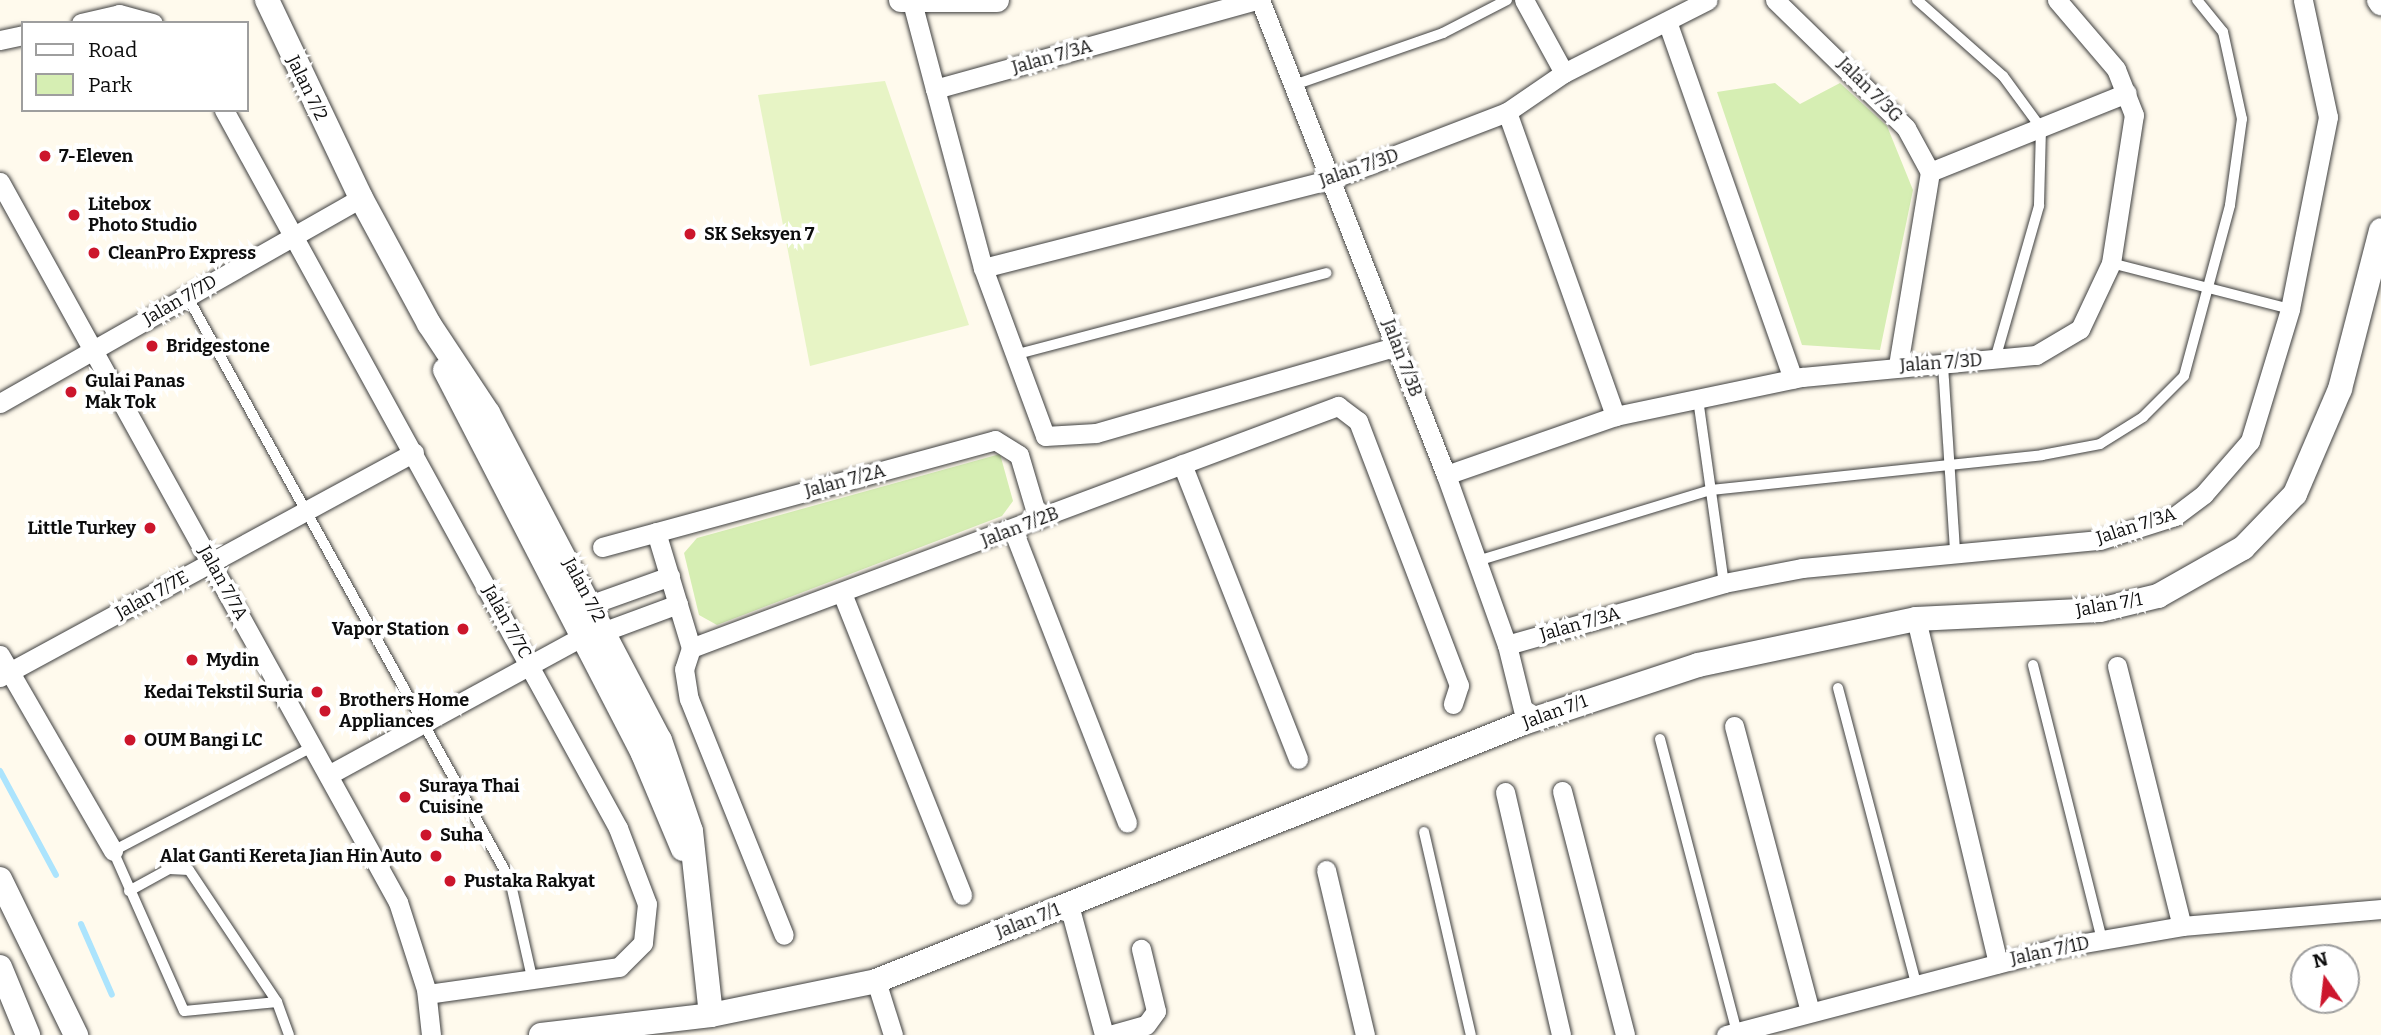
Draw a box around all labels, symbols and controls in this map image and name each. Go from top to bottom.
legend [21,21,248,112]
street label: Jalan 7/3A [1010,35,1094,79]
text: Road [88,37,137,63]
street label: Jalan 7/2 [282,52,332,124]
street label: Jalan 7/3G [1833,53,1907,127]
text: Park [88,72,132,98]
street label: Jalan 7/3D [1316,144,1402,192]
place label: 7-Eleven [59,145,133,167]
marker: 7-Eleven [37,148,53,164]
place label: Litebox Photo Studio [88,194,197,236]
marker: Litebox Photo Studio [66,207,82,223]
place label: SK Seksyen 7 [704,223,814,245]
marker: SK Seksyen 7 [682,226,698,242]
place label: CleanPro Express [108,242,256,264]
marker: CleanPro Express [86,245,102,261]
street label: Jalan 7/7D [139,270,221,330]
street label: Jalan 7/3B [1377,316,1427,400]
place label: Bridgestone [166,335,270,357]
marker: Bridgestone [144,338,160,354]
street label: Jalan 7/3D [1899,349,1983,377]
place label: Gulai Panas Mak Tok [85,371,185,414]
marker: Gulai Panas Mak Tok [63,384,79,400]
street label: Jalan 7/2A [802,460,888,502]
street label: Jalan 7/2B [978,502,1062,552]
street label: Jalan 7/3A [2094,503,2178,549]
place label: Little Turkey [27,517,136,539]
marker: Little Turkey [142,520,158,536]
street label: Jalan 7/7A [194,542,252,624]
street label: Jalan 7/2 [558,554,610,626]
street label: Jalan 7/7E [112,566,192,624]
street label: Jalan 7/7C [478,582,536,662]
street label: Jalan 7/1 [2074,589,2144,621]
street label: Jalan 7/3A [1538,602,1622,646]
place label: Vapor Station [332,618,449,640]
marker: Vapor Station [455,621,471,637]
place label: Mydin [206,649,259,671]
marker: Mydin [184,652,200,668]
place label: Kedai Tekstil Suria [144,681,303,703]
marker: Kedai Tekstil Suria [309,684,325,700]
place label: Brothers Home Appliances [339,690,469,732]
street label: Jalan 7/1 [1520,690,1590,734]
marker: Brothers Home Appliances [317,703,333,719]
place label: OUM Bangi LC [144,729,263,751]
marker: OUM Bangi LC [122,732,138,748]
place label: Suraya Thai Cuisine [419,776,520,818]
marker: Suraya Thai Cuisine [397,789,413,805]
place label: Suha [440,824,483,846]
marker: Suha [418,827,434,843]
place label: Alat Ganti Kereta Jian Hin Auto [160,845,422,867]
marker: Alat Ganti Kereta Jian Hin Auto [428,848,444,864]
place label: Pustaka Rakyat [464,870,595,892]
marker: Pustaka Rakyat [442,873,458,889]
street label: Jalan 7/1 [993,899,1063,943]
street label: Jalan 7/1D [2009,932,2091,970]
north arrow [2290,944,2360,1014]
text: N [2310,947,2330,973]

